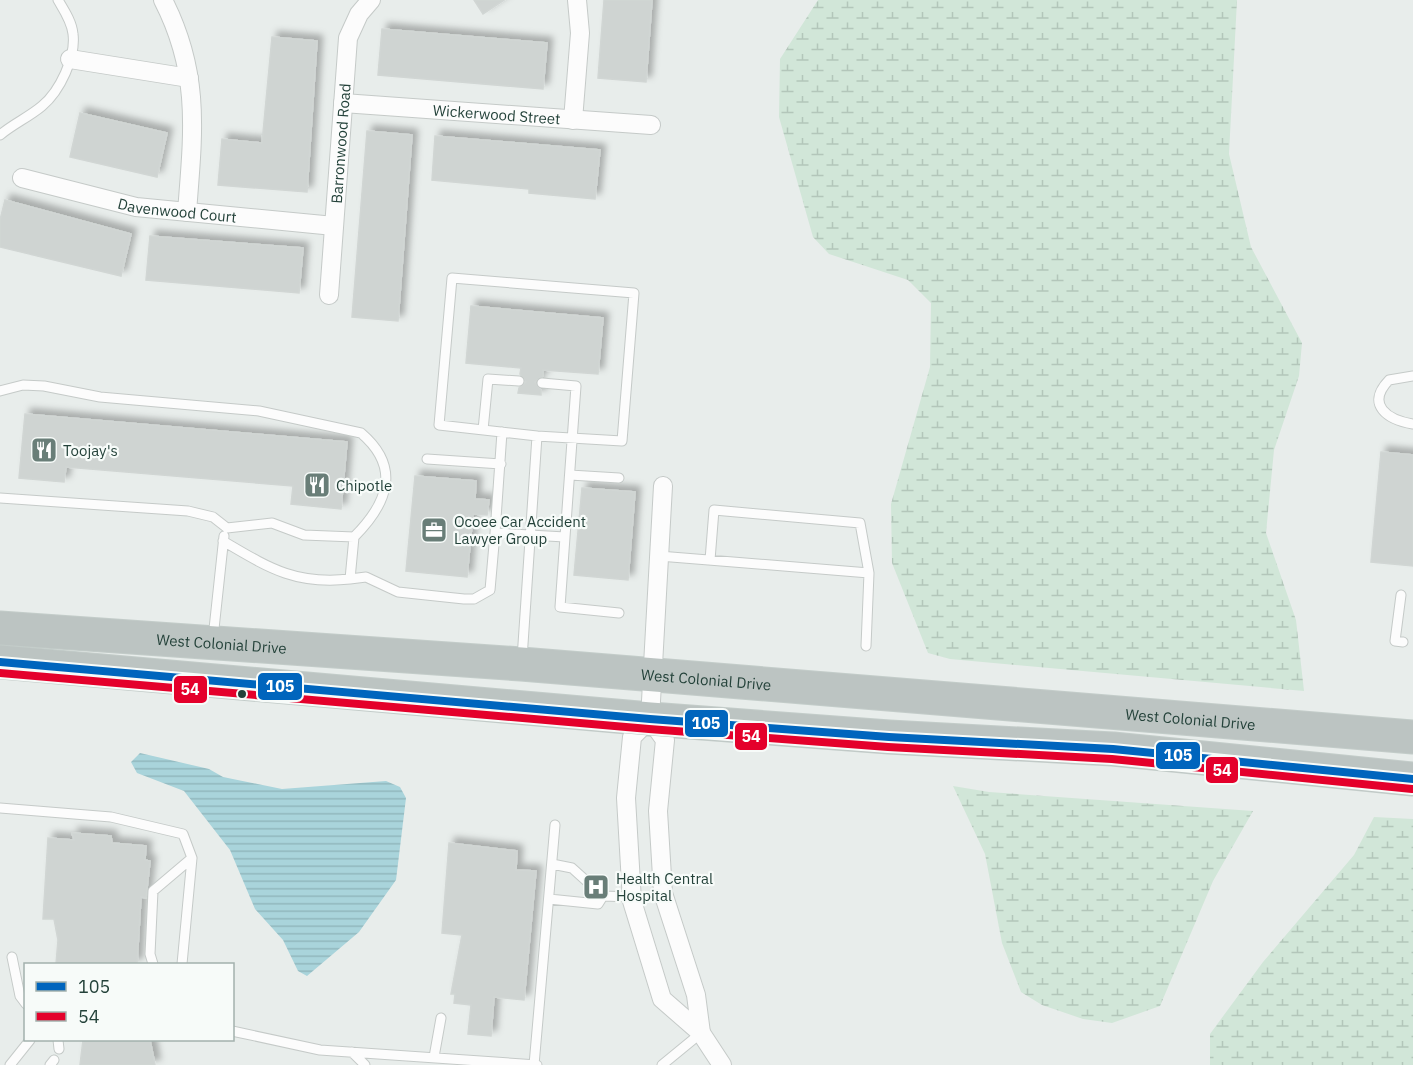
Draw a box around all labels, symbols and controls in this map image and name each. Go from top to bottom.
street label: Barronwood Road [326,83,354,204]
street label: Wickerwood Street [432,100,561,128]
street label: Davenwood Court [116,193,238,226]
restaurant icon: Toojay's [29,435,59,465]
place label: Toojay's [63,441,118,460]
restaurant icon: Chipotle [302,470,332,500]
place label: Chipotle [336,476,392,495]
place label: Ocoee Car Accident Lawyer Group [454,512,586,548]
office icon: Ocoee Car Accident Lawyer Group [419,515,449,545]
street label: West Colonial Drive [156,629,287,657]
street label: West Colonial Drive [640,664,772,694]
line badge: 105 [257,672,303,701]
line badge: 54 [173,675,208,704]
text: 105 [266,676,295,696]
text: 54 [180,679,200,699]
unlabelled marker [236,688,248,700]
street label: West Colonial Drive [1125,704,1256,734]
line badge: 105 [684,709,729,738]
text: 105 [692,713,721,733]
line badge: 54 [734,722,768,751]
text: 54 [741,726,761,746]
line badge: 105 [1155,741,1201,770]
text: 105 [1164,745,1193,765]
line badge: 54 [1205,756,1239,784]
text: 54 [1212,760,1232,780]
place label: Health Central Hospital [616,869,713,905]
hospital icon: Health Central Hospital [581,872,611,902]
legend [24,963,234,1041]
text: 105 [78,975,110,998]
text: 54 [78,1005,100,1028]

